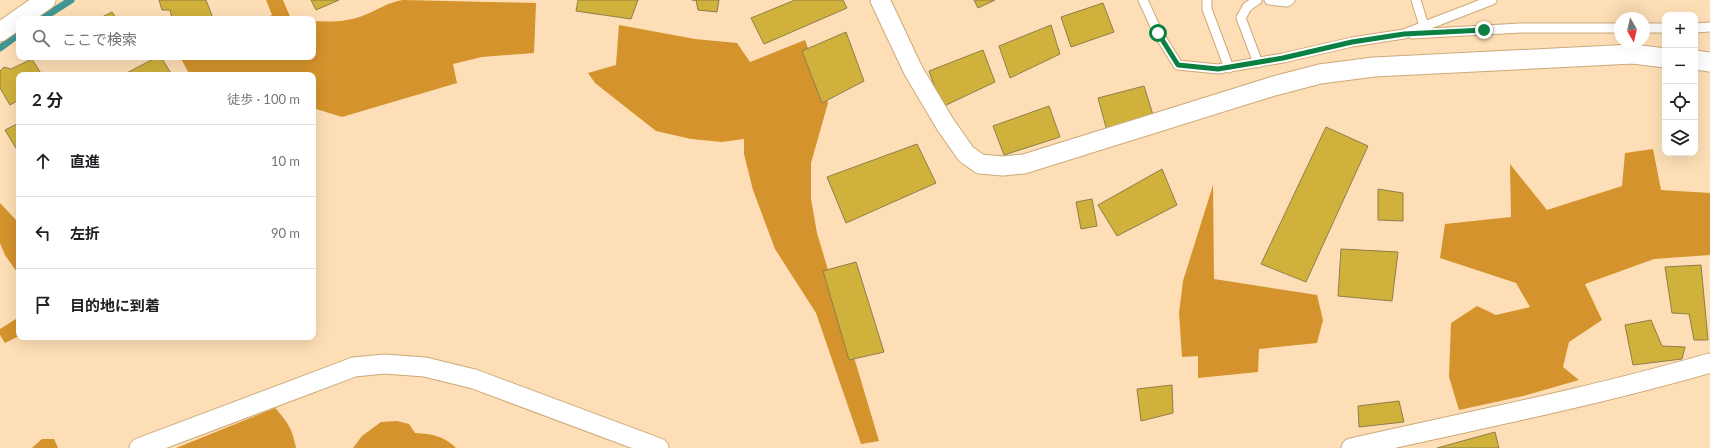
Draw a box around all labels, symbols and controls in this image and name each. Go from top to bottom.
north arrow [1614,12,1650,48]
map controls [1662,12,1698,156]
button: + [1662,12,1698,48]
search box [16,16,316,60]
route end [1475,21,1493,39]
route start [1149,24,1167,42]
icon: search [30,27,52,49]
text: ここで検索 [62,30,137,48]
button: − [1662,48,1698,84]
button: locate [1662,84,1698,120]
text: 2 分 [32,89,63,110]
text: 徒歩 · 100 m [227,91,300,107]
button: layers [1662,120,1698,156]
icon: ahead [32,150,54,172]
text: 直進 [70,152,100,170]
text: 10 m [271,153,300,169]
icon: left [32,222,54,244]
text: 左折 [70,224,100,242]
text: 90 m [271,225,300,241]
icon: arrive [32,294,54,316]
text: 目的地に到着 [70,296,160,314]

